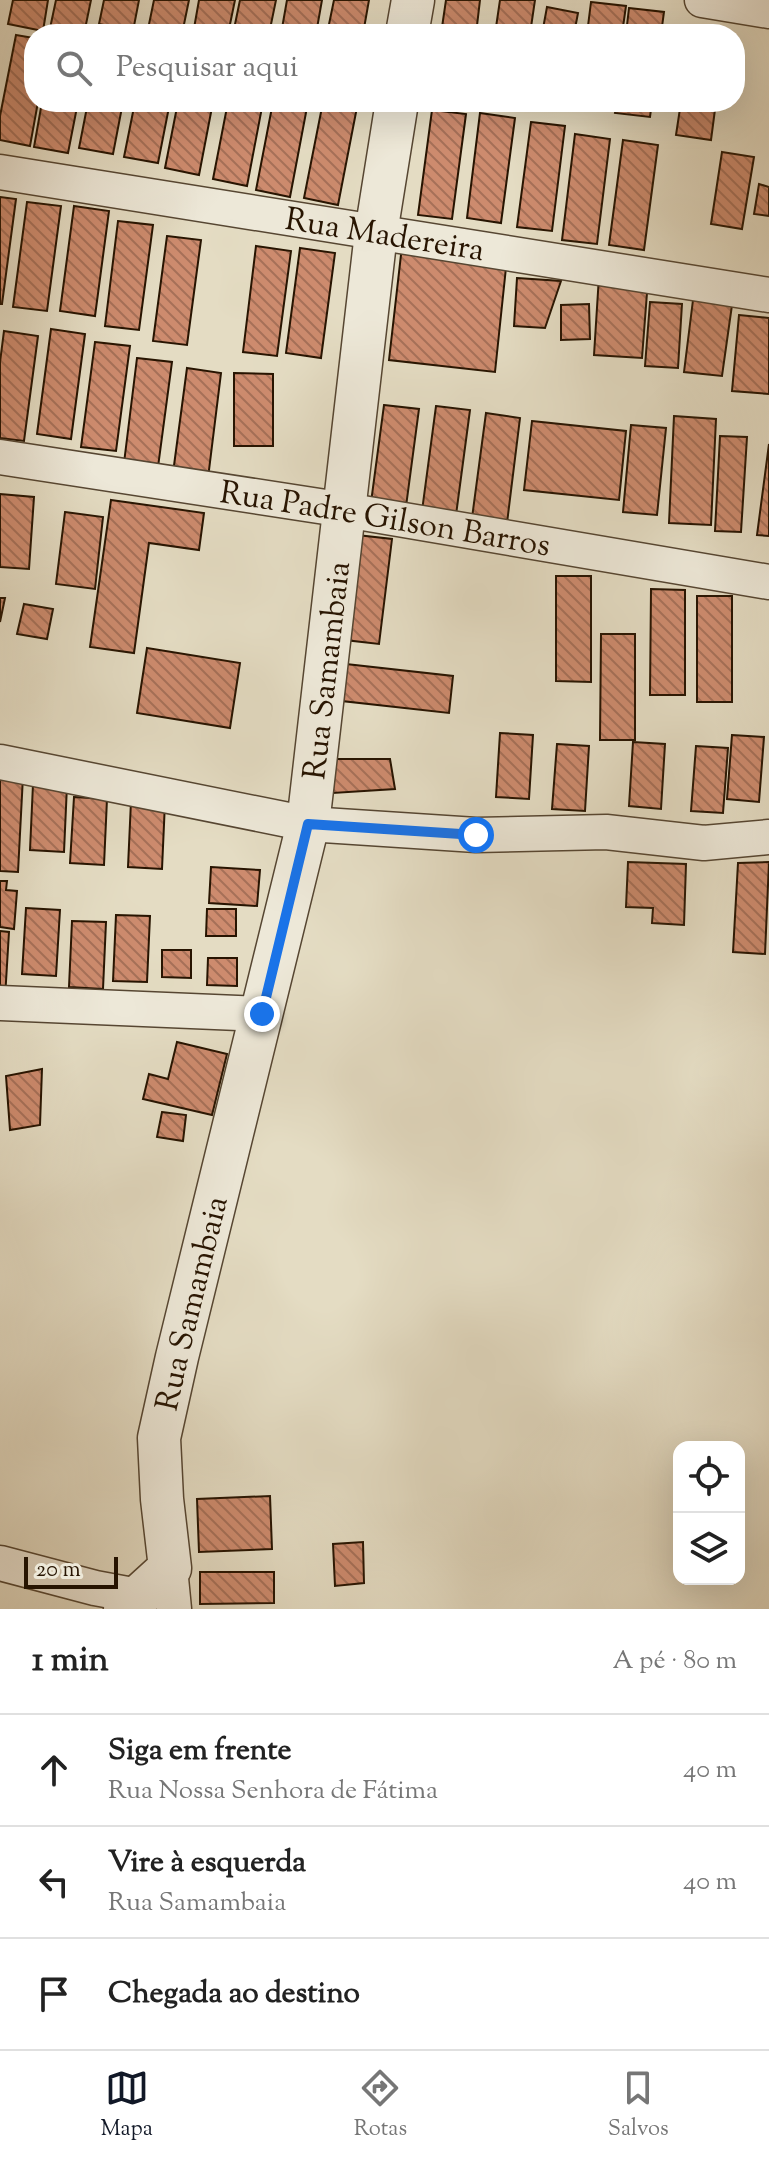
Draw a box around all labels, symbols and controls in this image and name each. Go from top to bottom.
search box [24,24,745,112]
icon: search [52,46,96,90]
text: Pesquisar aqui [116,47,298,90]
street label: Rua Madereira [282,198,488,275]
street label: Rua Padre Gilson Barros [216,471,553,570]
street label: Rua Samambaia [293,559,364,782]
route start [458,817,494,853]
route end [244,996,280,1032]
street label: Rua Samambaia [146,1191,242,1415]
map controls [673,1441,745,1585]
button: locate [673,1441,745,1513]
button: layers [673,1513,745,1585]
scale bar [24,1553,118,1589]
text: 20 m [36,1555,81,1587]
text: 1 min [32,1637,109,1686]
text: A pé · 80 m [612,1643,737,1680]
text: Siga em frente [108,1730,292,1773]
icon: ahead [32,1748,76,1792]
text: 40 m [683,1752,737,1789]
text: Rua Nossa Senhora de Fátima [108,1773,438,1810]
text: Vire à esquerda [108,1842,306,1885]
icon: left [32,1860,76,1904]
text: 40 m [683,1864,737,1901]
text: Rua Samambaia [108,1885,286,1922]
icon: arrive [32,1972,76,2016]
text: Chegada ao destino [108,1973,360,2016]
tab: Mapa [100,2066,153,2146]
tab: Rotas [354,2066,407,2146]
tab: Salvos [608,2066,669,2146]

